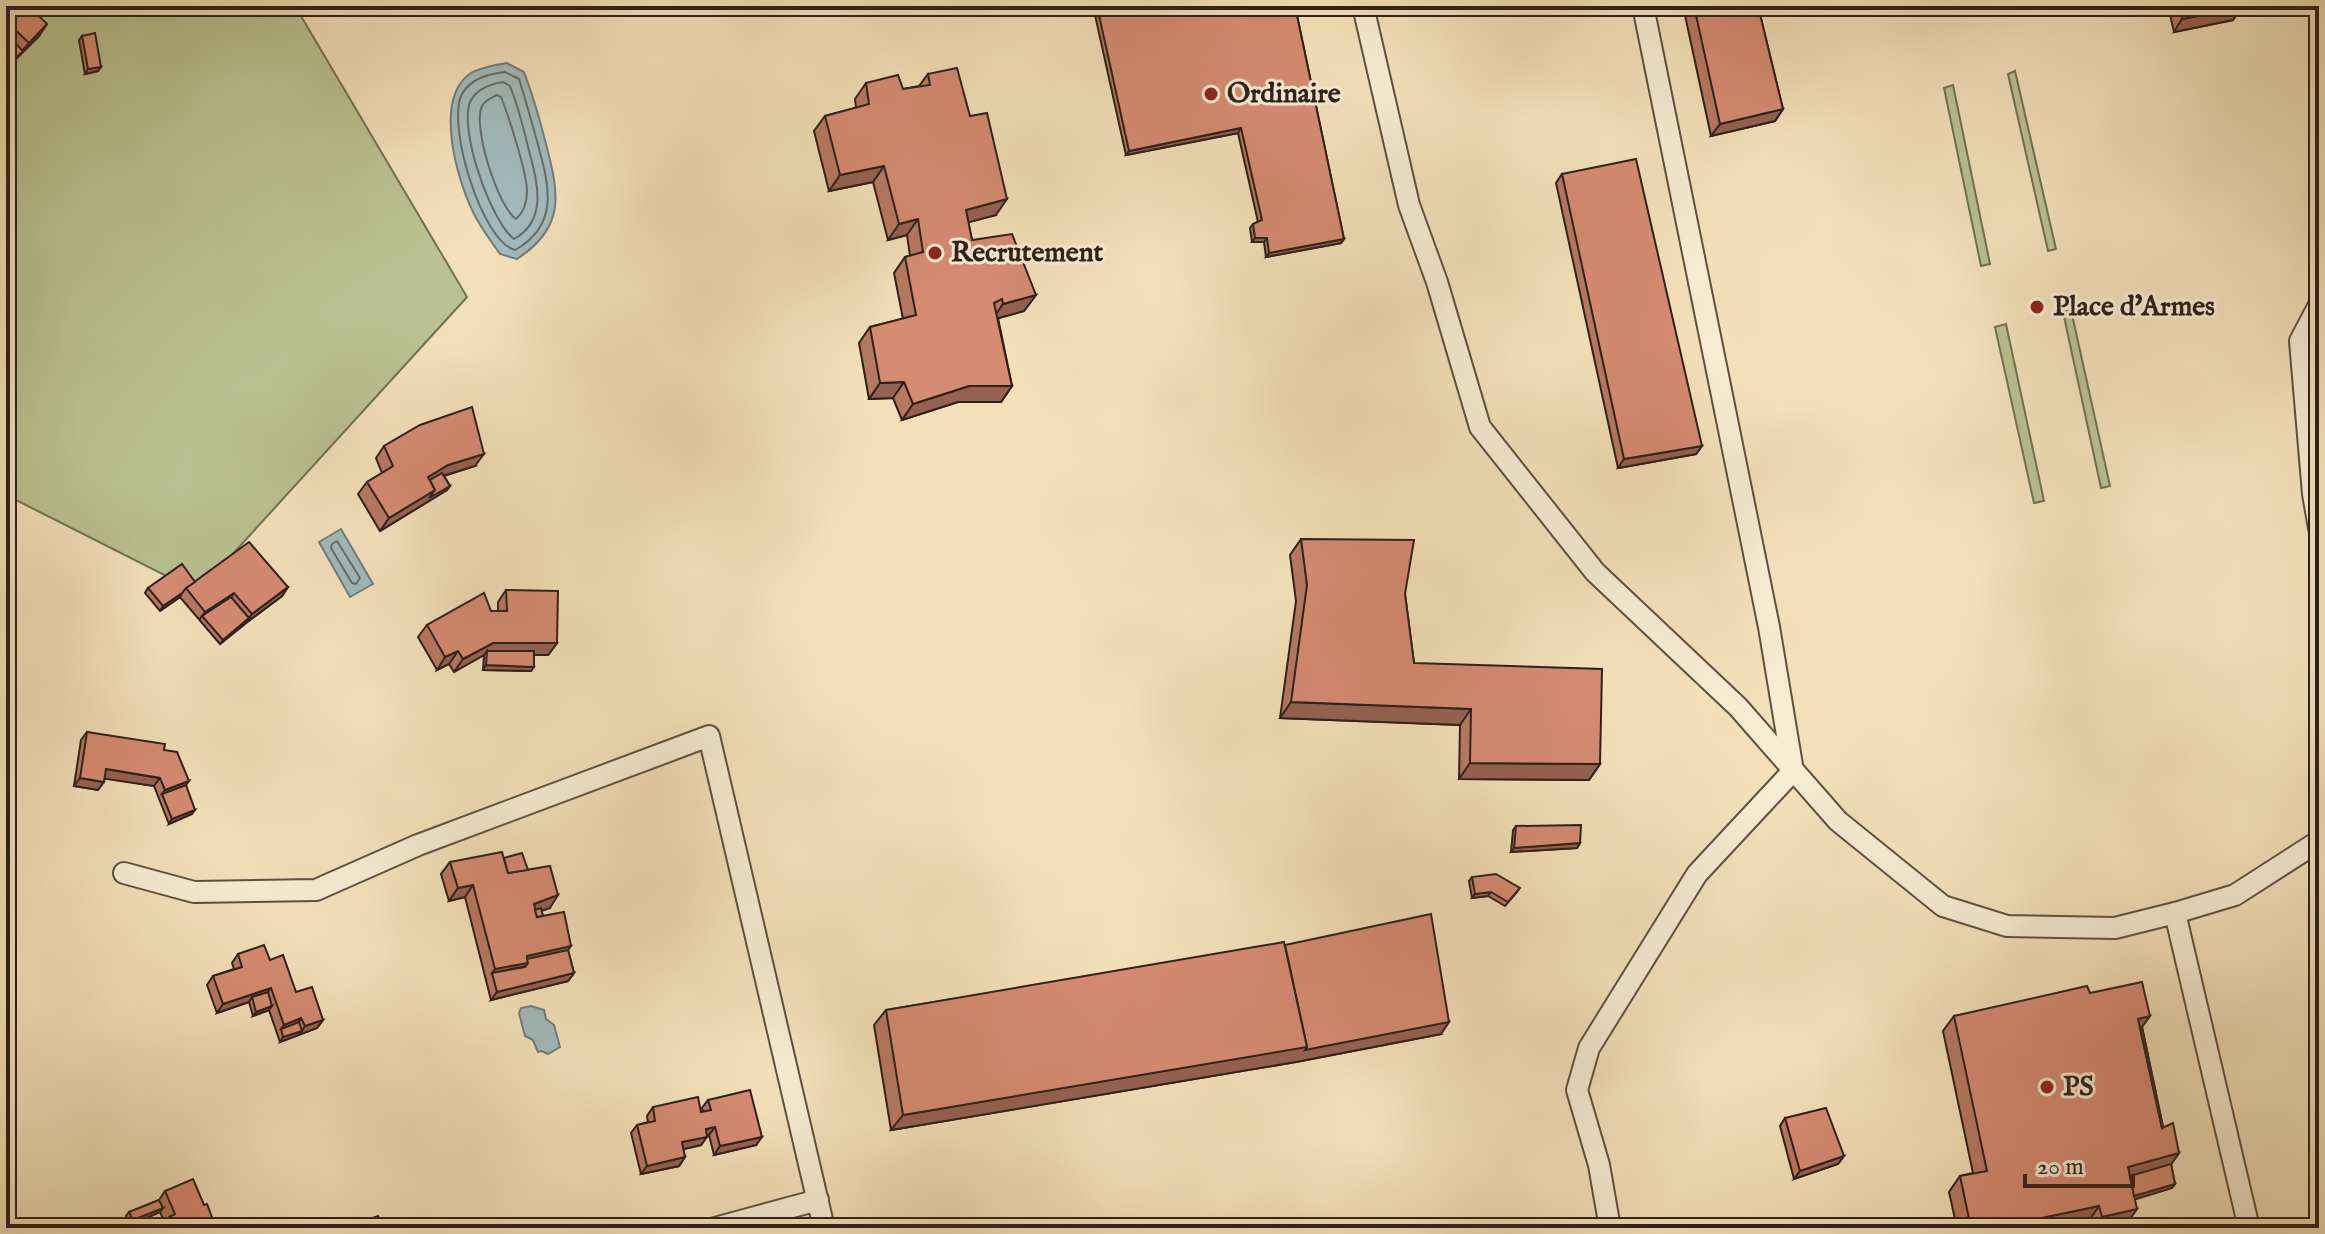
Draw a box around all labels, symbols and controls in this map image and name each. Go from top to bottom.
place label: Ordinaire [1227,77,1341,112]
marker: Ordinaire [1202,85,1220,103]
place label: Recrutement [951,236,1104,271]
marker: Recrutement [926,244,944,262]
place label: Place d'Armes [2053,290,2215,325]
marker: Place d'Armes [2028,298,2046,316]
place label: PS [2063,1070,2094,1105]
marker: PS [2038,1078,2056,1096]
scale bar [2025,1138,2133,1188]
text: 20 m [2037,1152,2084,1183]

